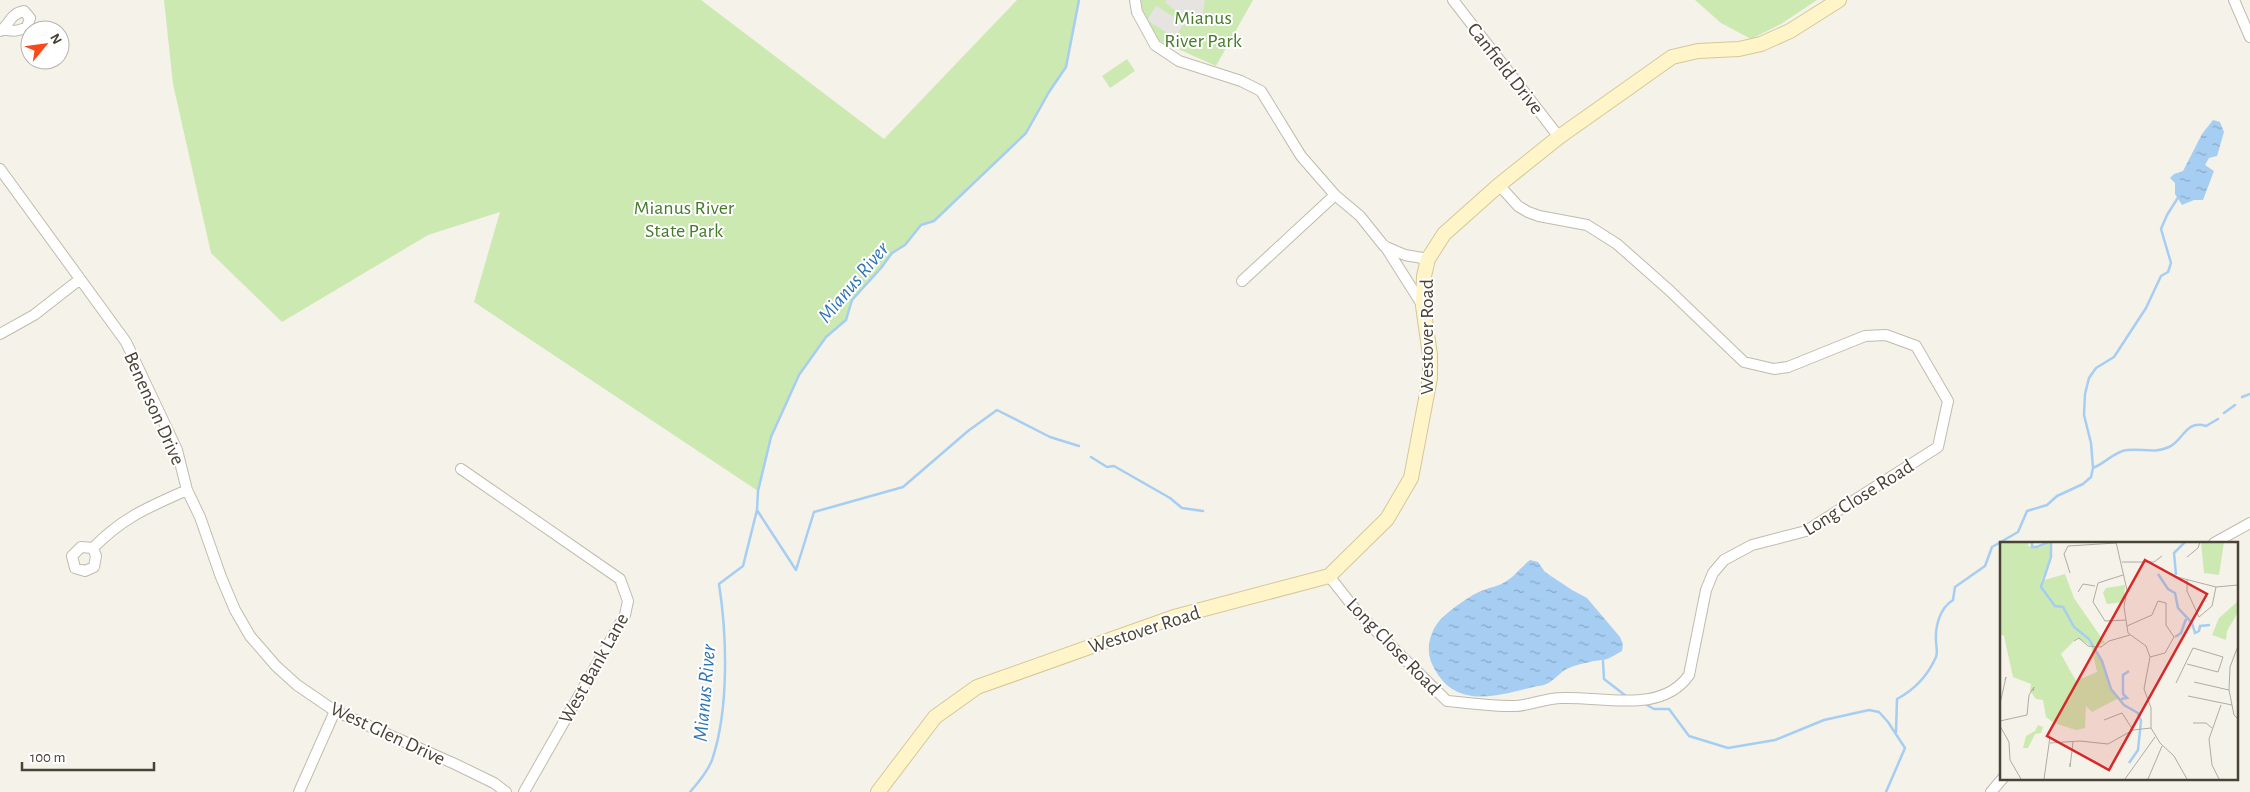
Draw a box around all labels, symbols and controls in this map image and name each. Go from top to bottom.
park label: Mianus River Park [1164,8,1242,51]
street label: Canfield Drive [1463,19,1547,118]
north arrow [20,20,70,70]
text: N [47,32,64,47]
park label: Mianus River State Park [634,198,735,241]
water label: Mianus River [814,237,894,326]
street label: Westover Road [1417,279,1437,395]
street label: Benenson Drive [120,349,188,468]
street label: Long Close Road [1800,456,1917,540]
inset map [2000,542,2238,780]
street label: Long Close Road [1342,594,1444,699]
street label: Westover Road [1086,602,1203,657]
street label: West Bank Lane [555,610,632,727]
water label: Mianus River [690,642,719,743]
street label: West Glen Drive [327,699,448,769]
scale bar [22,740,155,772]
text: 100 m [30,750,65,765]

